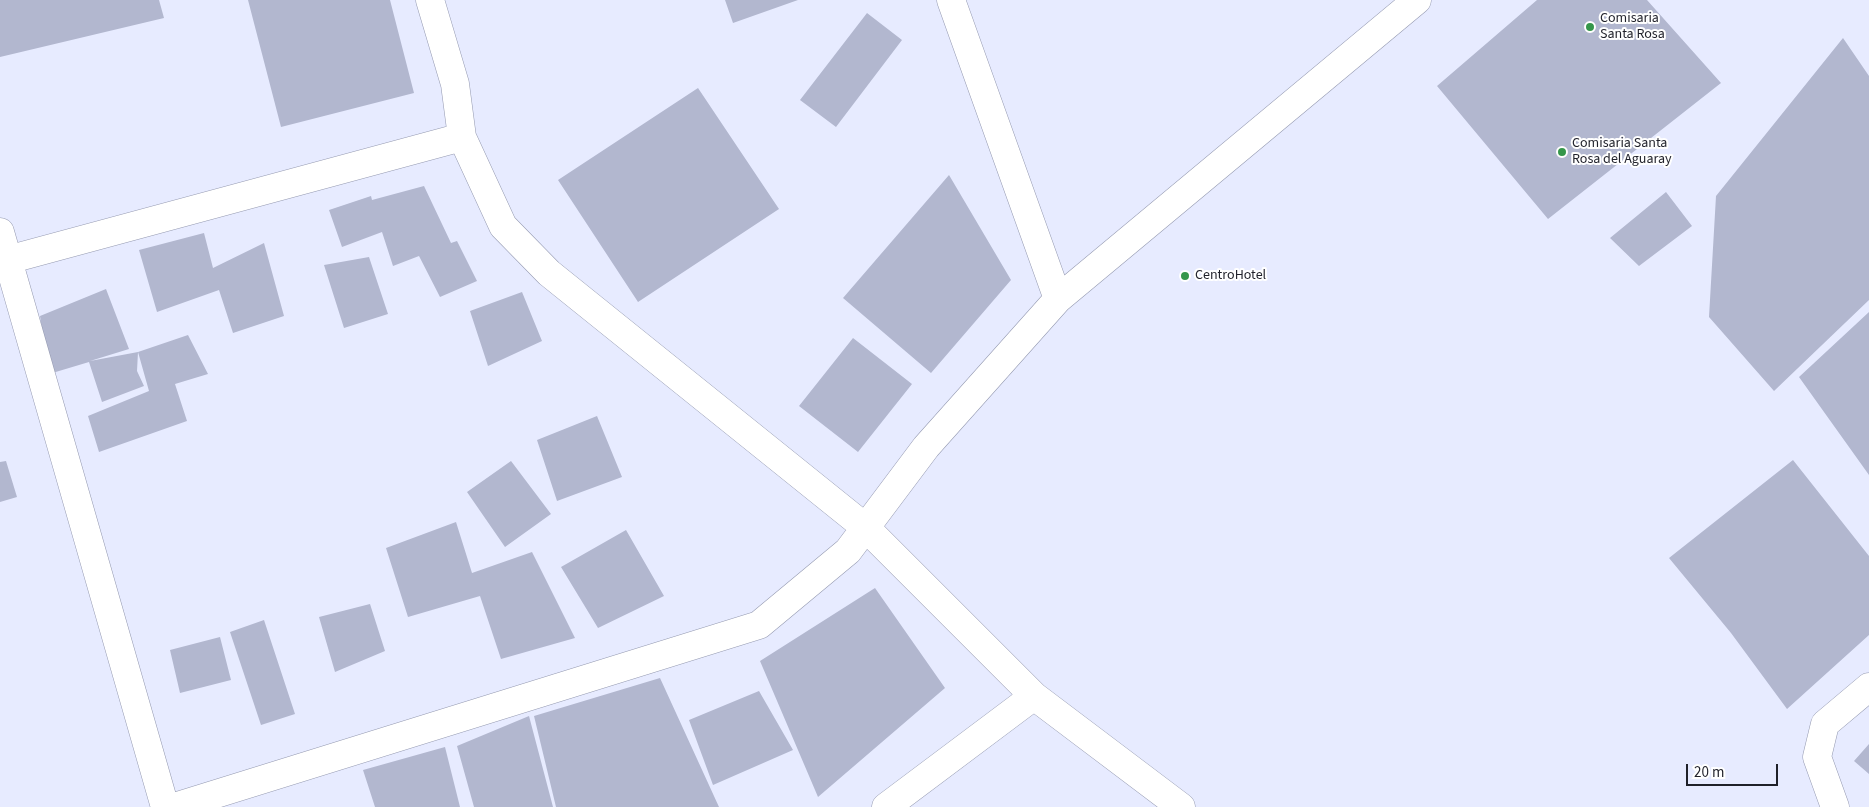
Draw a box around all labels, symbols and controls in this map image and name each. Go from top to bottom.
place label: Comisaria Santa Rosa [1600,11,1665,44]
marker: Comisaria Santa Rosa [1584,21,1596,33]
place label: Comisaria Santa Rosa del Aguaray [1572,136,1672,168]
marker: Comisaria Santa Rosa del Aguaray [1556,146,1568,158]
place label: CentroHotel [1195,268,1266,284]
marker: CentroHotel [1179,270,1191,282]
scale bar [1689,754,1782,786]
text: 20 m [1694,762,1724,783]

